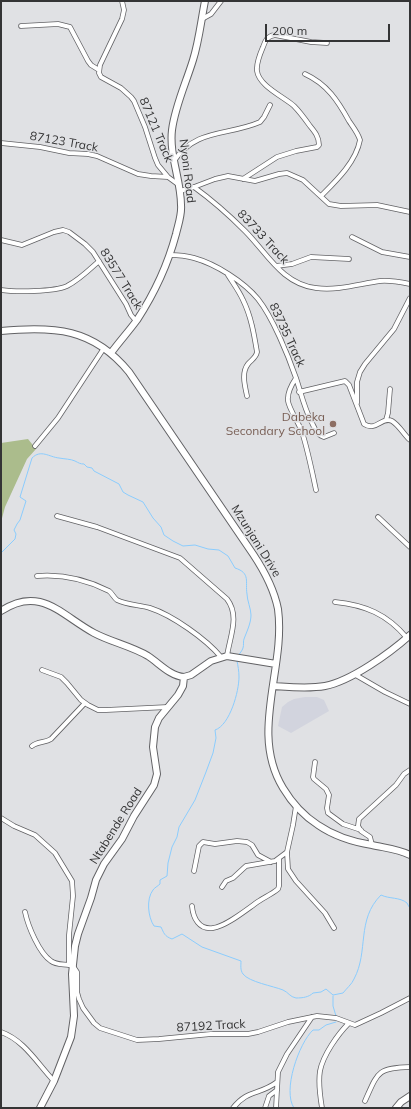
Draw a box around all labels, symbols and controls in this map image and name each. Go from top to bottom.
scale bar [267,16,392,42]
text: 200 m [272,23,307,38]
street label: 87121 Track [136,95,176,165]
street label: 87123 Track [29,129,99,155]
street label: Nyoni Road [176,138,198,204]
street label: 83733 Track [234,207,292,267]
street label: 83577 Track [97,246,145,312]
street label: 83735 Track [266,301,308,369]
place label: Dabeka Secondary School [226,410,325,438]
marker: Dabeka Secondary School [328,419,338,429]
street label: Mzunjani Drive [228,502,284,580]
street label: Ntabende Road [87,785,145,867]
street label: 87192 Track [176,1017,246,1035]

